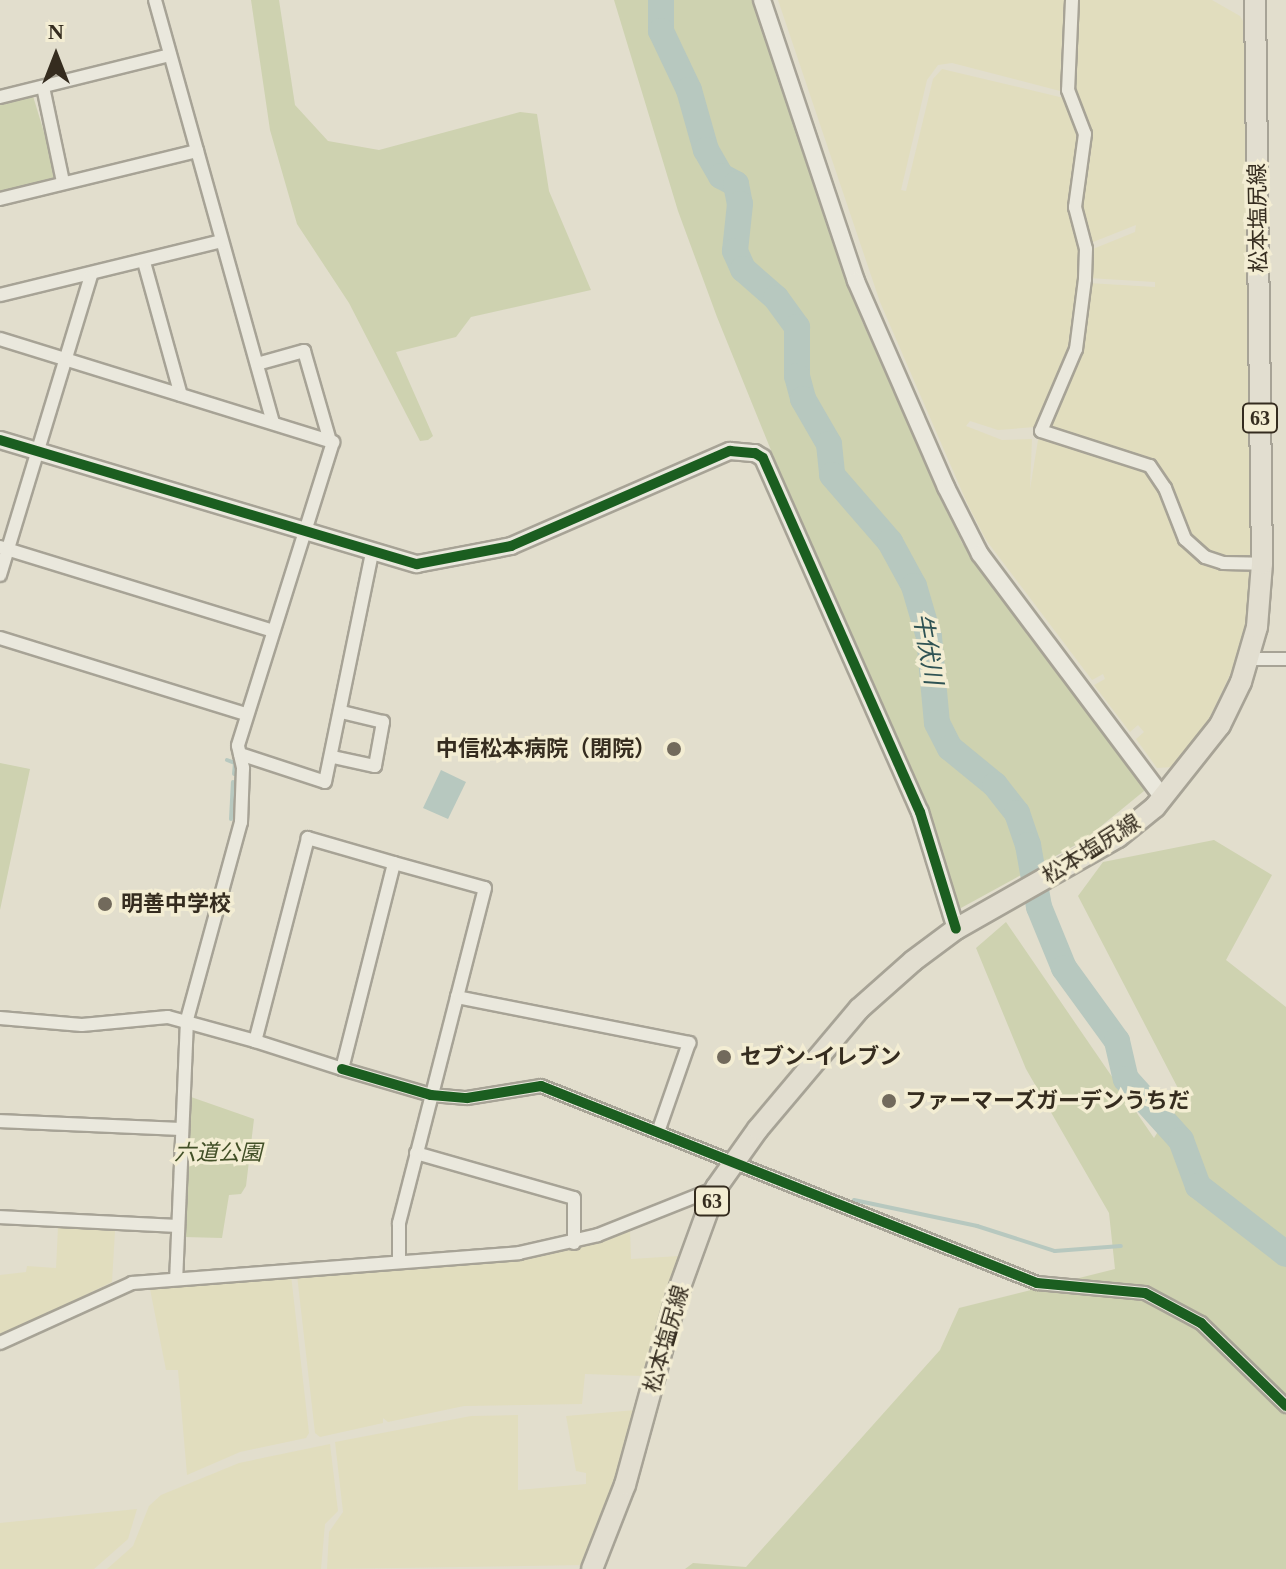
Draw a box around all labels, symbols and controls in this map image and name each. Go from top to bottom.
north arrow [16,16,96,96]
text: N [48,19,64,44]
street label: 松本塩尻線 [1244,163,1272,273]
road number: 63 [1242,402,1278,434]
water label: 牛伏川 [907,611,947,687]
place label: 中信松本病院（閉院） [436,736,656,762]
marker: 中信松本病院（閉院） [663,738,685,760]
street label: 松本塩尻線 [1037,809,1145,889]
place label: 明善中学校 [121,891,231,917]
marker: 明善中学校 [96,895,114,913]
place label: セブン-イレブン [740,1044,901,1070]
marker: セブン-イレブン [715,1048,733,1066]
place label: ファーマーズガーデンうちだ [905,1088,1191,1114]
marker: ファーマーズガーデンうちだ [880,1092,898,1110]
park label: 六道公園 [174,1140,262,1166]
road number: 63 [694,1185,730,1217]
street label: 松本塩尻線 [638,1282,694,1396]

